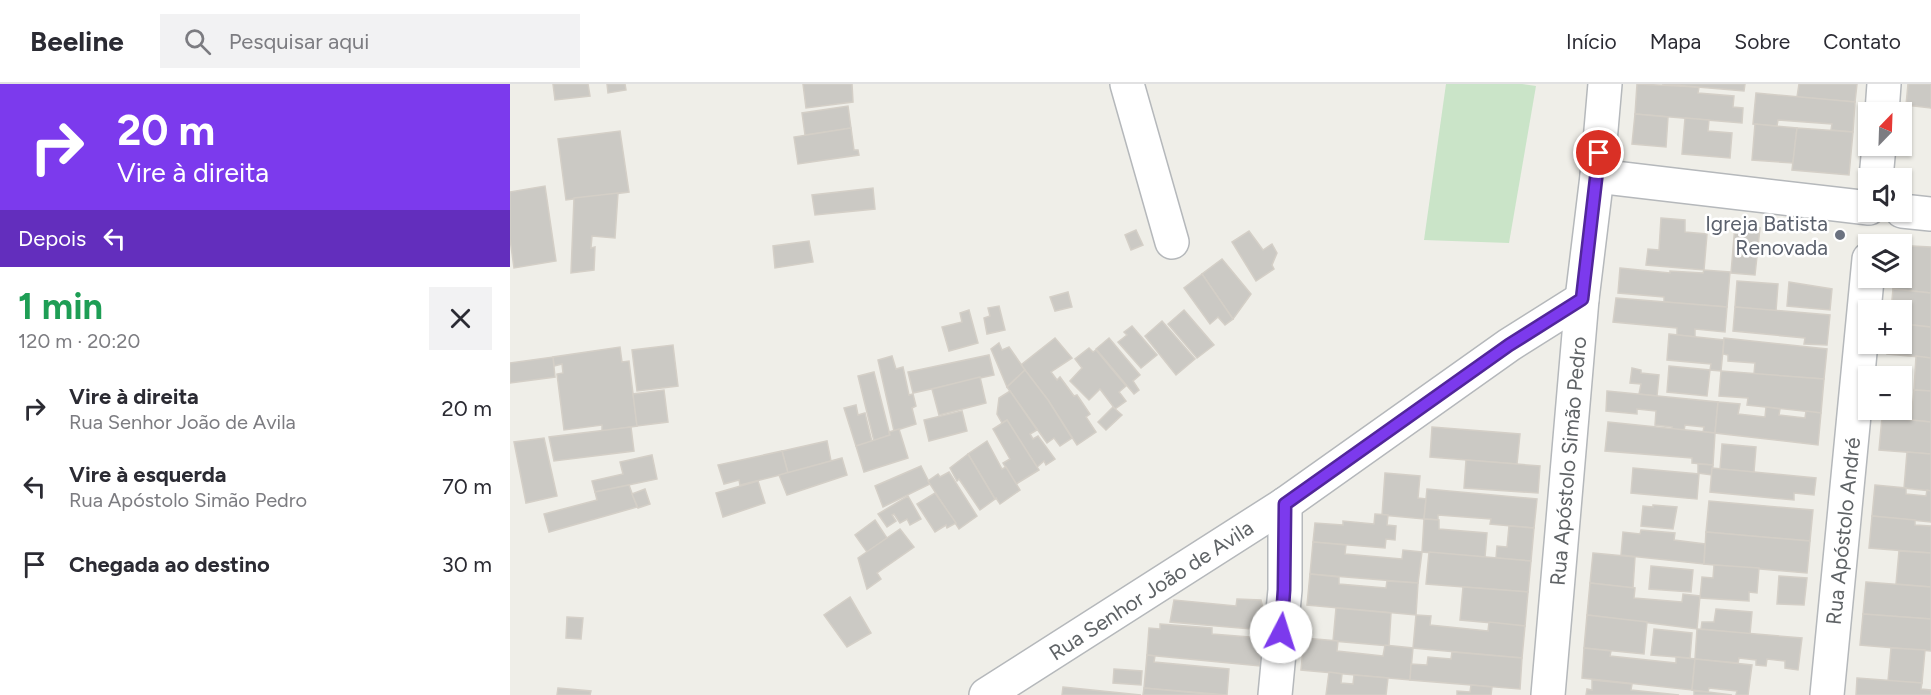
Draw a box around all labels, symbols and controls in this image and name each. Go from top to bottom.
search box [160,14,580,68]
text: Beeline [30,24,124,58]
icon: search [181,25,214,58]
text: Pesquisar aqui [229,28,369,55]
text: Início [1566,29,1617,54]
text: Mapa [1650,29,1701,54]
text: Sobre [1734,29,1790,54]
text: Contato [1823,29,1901,54]
north arrow [1858,102,1912,156]
map controls [1858,102,1912,420]
text: 20 m [117,105,215,156]
icon: right [18,108,96,186]
pin [1573,127,1624,178]
icon: arrive [1582,136,1615,169]
text: Vire à direita [117,156,269,189]
button: sound [1858,168,1912,222]
place label: Igreja Batista Renovada [1705,211,1828,260]
icon: left [98,222,131,255]
text: Depois [18,225,86,252]
marker: Igreja Batista Renovada [1833,228,1847,242]
button: layers [1858,234,1912,288]
text: 1 min [18,285,103,328]
button: close [429,287,492,350]
button: + [1858,300,1912,354]
text: 120 m · 20:20 [18,329,140,353]
street label: Rua Apóstolo Simão Pedro [1545,335,1591,587]
button: − [1858,366,1912,420]
text: Vire à direita [69,383,199,410]
icon: right [18,392,51,425]
text: 20 m [441,395,492,422]
text: Rua Senhor João de Avila [69,410,296,434]
street label: Rua Apóstolo André [1821,436,1865,626]
text: Vire à esquerda [69,461,227,488]
icon: left [18,470,51,503]
text: 70 m [442,473,492,500]
text: Rua Apóstolo Simão Pedro [69,488,307,512]
street label: Rua Senhor João de Avila [1044,515,1258,665]
icon: arrive [18,548,51,581]
text: Chegada ao destino [69,551,270,578]
text: 30 m [442,551,492,578]
position arrow [1249,600,1313,664]

